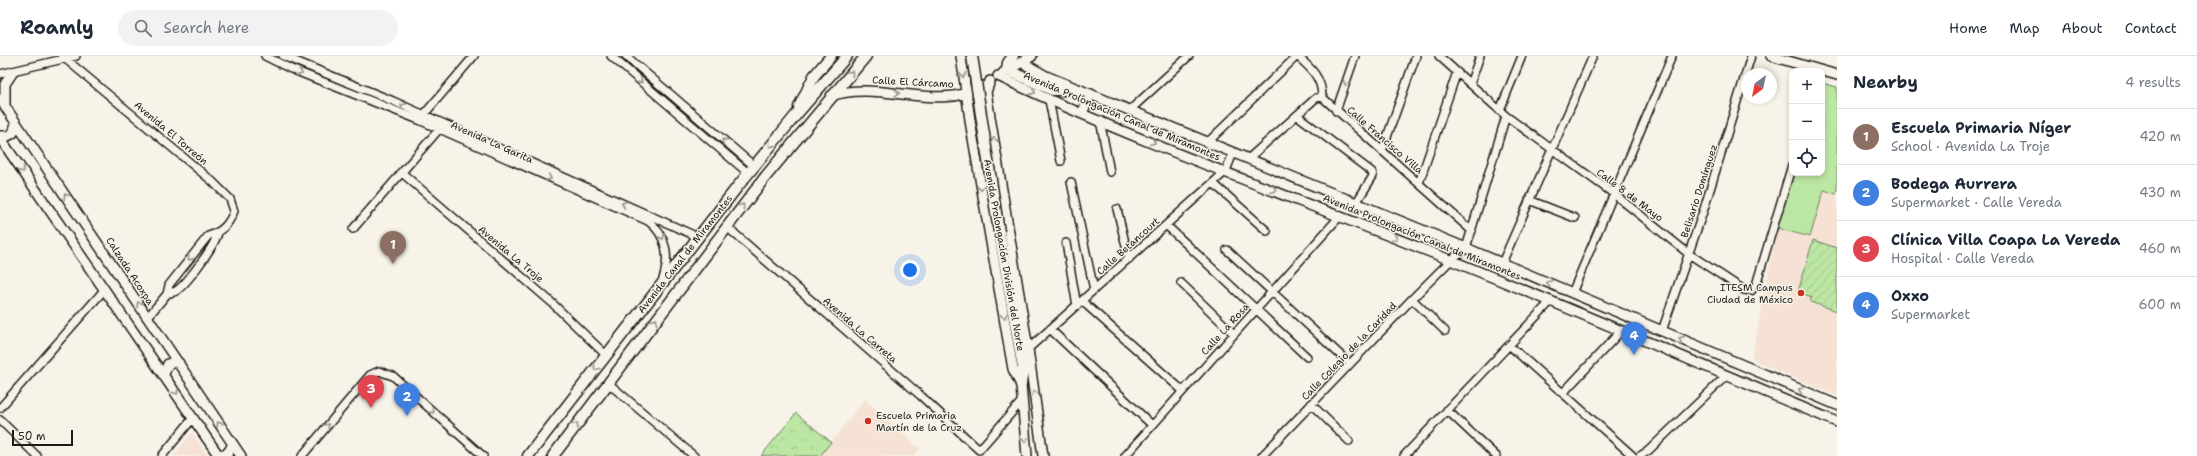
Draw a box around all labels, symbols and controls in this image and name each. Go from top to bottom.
search box [118,10,398,46]
text: Roamly [20,15,94,40]
icon: search [132,17,154,39]
text: Search here [164,18,249,38]
text: Home [1949,19,1988,37]
text: Map [2010,19,2040,37]
text: About [2062,19,2103,37]
text: Contact [2125,19,2177,37]
one-way arrow [297,68,304,76]
street label: Avenida Prolongación Canal de Miramontes [1022,68,1222,164]
north arrow [1741,68,1777,104]
map controls [1789,68,1825,176]
button: + [1789,68,1825,104]
one-way arrow [846,71,853,78]
text: Nearby [1853,71,1918,93]
one-way arrow [958,72,967,78]
street label: Calle El Cárcamo [872,73,954,91]
text: 4 results [2125,74,2181,91]
one-way arrow [636,77,643,84]
one-way arrow [1342,80,1350,87]
one-way arrow [1029,87,1036,95]
one-way arrow [894,89,900,98]
street label: Avenida El Torreón [131,98,211,168]
one-way arrow [400,103,407,111]
street label: Calle Francisco Villa [1344,103,1426,177]
button: − [1789,104,1825,140]
street label: Avenida La Garita [449,118,536,166]
text: Escuela Primaria Níger [1891,118,2071,138]
text: 1 [1863,128,1869,145]
text: 420 m [2139,128,2181,145]
one-way arrow [990,137,999,143]
one-way arrow [1149,137,1157,145]
one-way arrow [722,138,729,145]
text: School · Avenida La Troje [1891,138,2050,155]
one-way arrow [769,140,776,147]
button: locate [1789,140,1825,176]
street label: Belisario Domínguez [1678,143,1720,239]
street label: Avenida Prolongación División del Norte [981,158,1027,352]
one-way arrow [17,166,24,173]
street label: Calle 8 de Mayo [1594,166,1666,224]
one-way arrow [544,173,552,181]
text: Bodega Aurrera [1891,174,2017,194]
text: 2 [1861,184,1871,201]
text: 430 m [2139,184,2181,201]
one-way arrow [977,185,985,191]
one-way arrow [1270,186,1277,194]
street label: Avenida Prolongación Canal de Miramontes [1321,191,1523,283]
street label: Avenida Canal de Miramontes [635,192,735,316]
one-way arrow [63,193,71,200]
text: Supermarket · Calle Vereda [1891,194,2062,211]
one-way arrow [621,200,628,208]
one-way arrow [737,204,744,211]
street label: Calle Betancourt [1094,214,1162,278]
street label: Avenida La Troje [476,223,547,285]
text: Clínica Villa Coapa La Vereda [1891,230,2120,250]
pin: 1 [380,231,406,264]
one-way arrow [657,233,665,241]
one-way arrow [1391,233,1398,241]
street label: Calzada Acoxpa [103,235,157,308]
text: 3 [1861,240,1871,257]
text: 460 m [2139,240,2181,257]
text: Hospital · Calle Vereda [1891,250,2034,267]
one-way arrow [188,254,195,261]
your location [900,260,920,280]
one-way arrow [1545,279,1552,287]
place label: ITESM Campus Ciudad de México [1707,281,1793,306]
text: Oxxo [1891,286,1929,306]
marker: ITESM Campus Ciudad de México [1796,288,1806,298]
street label: Avenida La Carreta [820,294,900,366]
text: 4 [1861,296,1871,313]
text: 600 m [2138,296,2181,313]
street label: Calle Colegio de la Caridad [1299,299,1400,403]
street label: Calle La Rosa [1198,300,1252,358]
one-way arrow [136,301,144,308]
text: Supermarket [1891,306,1970,323]
one-way arrow [999,313,1008,319]
one-way arrow [651,319,658,326]
pin: 4 [1621,322,1647,355]
one-way arrow [1678,336,1686,344]
one-way arrow [593,364,600,371]
pin: 3 [358,375,384,408]
pin: 2 [394,383,420,416]
one-way arrow [1798,386,1805,394]
one-way arrow [171,388,179,395]
one-way arrow [1030,390,1039,396]
one-way arrow [428,407,435,414]
place label: Escuela Primaria Martín de la Cruz [876,409,962,434]
marker: Escuela Primaria Martín de la Cruz [863,416,873,426]
one-way arrow [216,421,224,428]
one-way arrow [571,422,578,429]
one-way arrow [322,423,330,431]
scale bar [12,428,73,447]
text: 50 m [18,429,46,444]
one-way arrow [1020,436,1029,443]

